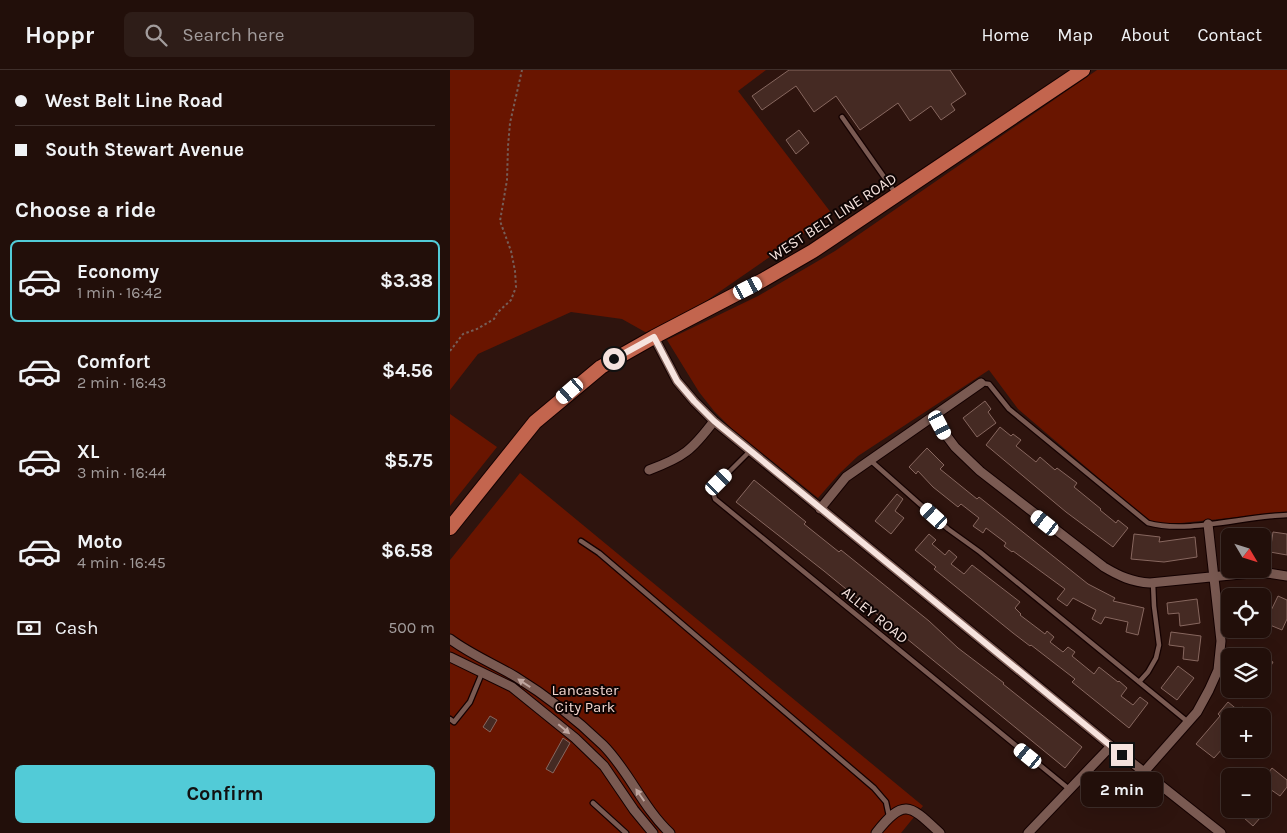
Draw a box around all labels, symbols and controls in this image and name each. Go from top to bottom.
search box [124,12,474,57]
text: Hoppr [25,21,94,49]
icon: search [142,21,170,49]
text: Search here [182,24,284,46]
text: Home [981,24,1029,46]
text: Map [1057,24,1093,46]
text: About [1121,24,1170,46]
text: Contact [1198,24,1262,46]
text: West Belt Line Road [45,90,223,112]
text: South Stewart Avenue [45,139,244,161]
street label: WEST BELT LINE ROAD [766,169,900,265]
text: Choose a ride [15,197,156,223]
icon: car [17,259,62,304]
text: Economy [77,261,159,283]
text: $3.38 [380,270,433,292]
car [731,275,764,301]
text: 1 min · 16:42 [77,283,162,302]
route start [603,348,625,370]
icon: car [17,349,62,394]
text: Comfort [77,351,151,373]
text: $4.56 [382,360,433,382]
text: 2 min · 16:43 [77,373,166,392]
car [553,375,586,407]
car [926,408,953,442]
icon: car [17,439,62,484]
text: XL [77,441,99,463]
text: $5.75 [384,450,433,472]
text: 3 min · 16:44 [77,463,166,482]
car [703,466,734,498]
car [917,500,950,532]
car [1028,508,1061,538]
north arrow [1221,528,1271,578]
map controls [1221,528,1271,818]
icon: car [17,529,62,574]
text: Moto [77,531,123,553]
text: $6.58 [381,540,433,562]
text: 4 min · 16:45 [77,553,166,572]
street label: ALLEY ROAD [838,583,912,647]
button: locate [1221,588,1271,638]
icon: cash [15,614,43,642]
text: Cash [55,617,99,639]
text: 500 m [388,618,435,637]
button: layers [1221,648,1271,698]
one-way arrow [518,678,531,687]
park label: Lancaster City Park [552,681,619,716]
button: + [1221,708,1271,758]
one-way arrow [558,724,571,735]
car [1011,741,1044,771]
route end [1111,744,1133,766]
button: Confirm [15,765,435,823]
button: − [1221,768,1271,818]
callout: 2 min [1081,772,1163,808]
text: 2 min [1100,780,1144,799]
one-way arrow [635,788,645,802]

